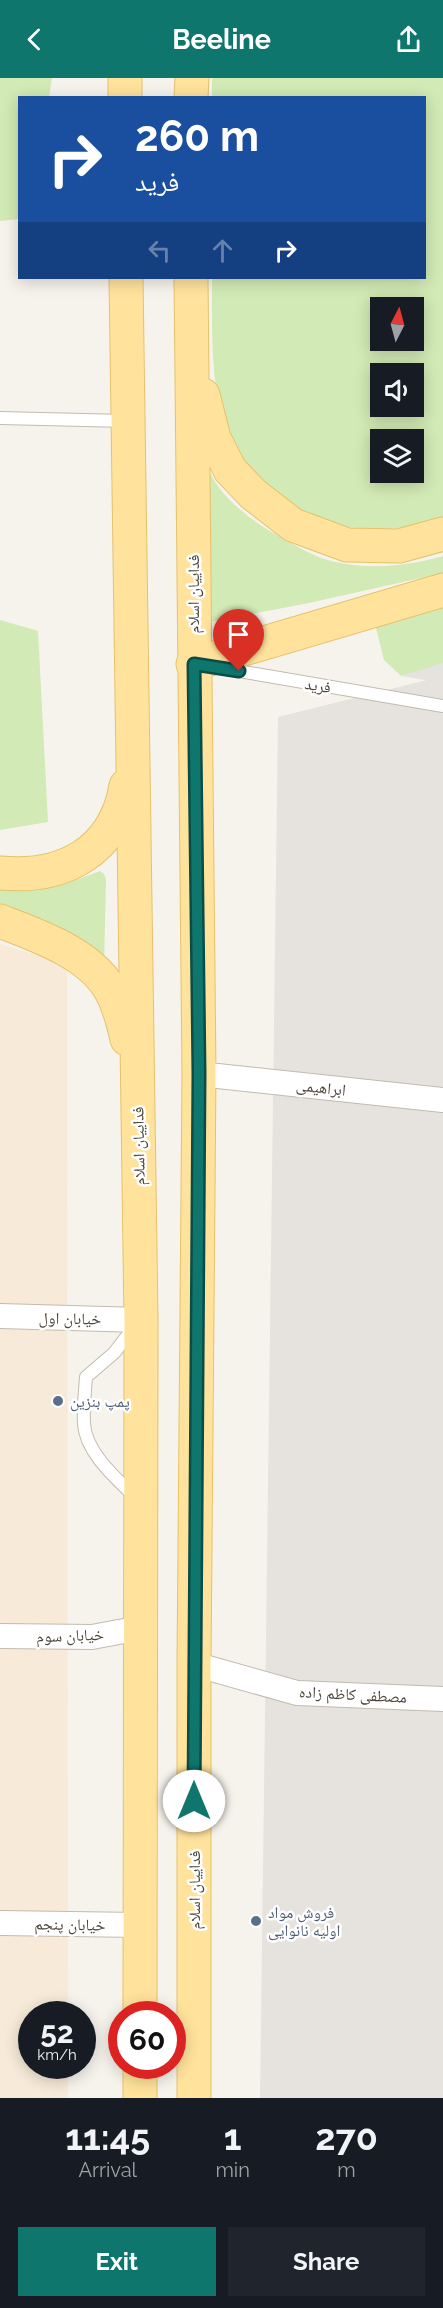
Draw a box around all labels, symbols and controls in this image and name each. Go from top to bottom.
icon: back [18,23,51,56]
icon: share [392,23,425,56]
text: Beeline [172,24,271,55]
text: 260 m [135,112,259,161]
icon: right [36,120,114,198]
text: فرید [135,166,179,197]
icon: left [143,234,176,267]
icon: ahead [206,234,239,267]
icon: right [269,234,302,267]
north arrow [370,297,424,351]
map controls [370,297,424,483]
button: sound [370,363,424,417]
button: layers [370,429,424,483]
street label: فداییان اسلام [184,555,204,633]
pin [213,609,264,671]
icon: arrive [222,618,255,651]
street label: فرید [303,674,332,697]
street label: ابراهیمی [295,1075,347,1101]
street label: فداییان اسلام [128,1106,150,1186]
street label: خیابان اول [38,1308,102,1330]
place label: پمپ بنزین [70,1392,130,1412]
marker: پمپ بنزین [51,1394,65,1408]
street label: خیابان سوم [36,1625,104,1647]
street label: مصطفی کاظم زاده [299,1682,407,1708]
position arrow [162,1769,226,1833]
street label: فداییان اسلام [185,1851,205,1929]
place label: فروش مواد اولیه نانوایی [268,1903,340,1941]
street label: خیابان پنجم [34,1914,106,1936]
marker: فروش مواد اولیه نانوایی [249,1914,263,1928]
speed limit sign: 60 [108,2001,186,2079]
text: 52 [40,2015,74,2050]
text: km/h [37,2046,77,2064]
text: 11:45 [65,2116,150,2158]
text: 1 [224,2116,242,2158]
text: 270 [315,2116,378,2158]
text: Arrival [78,2158,137,2182]
text: min [215,2158,250,2182]
text: m [337,2158,356,2182]
button: Exit [18,2227,216,2296]
button: Share [228,2227,425,2296]

